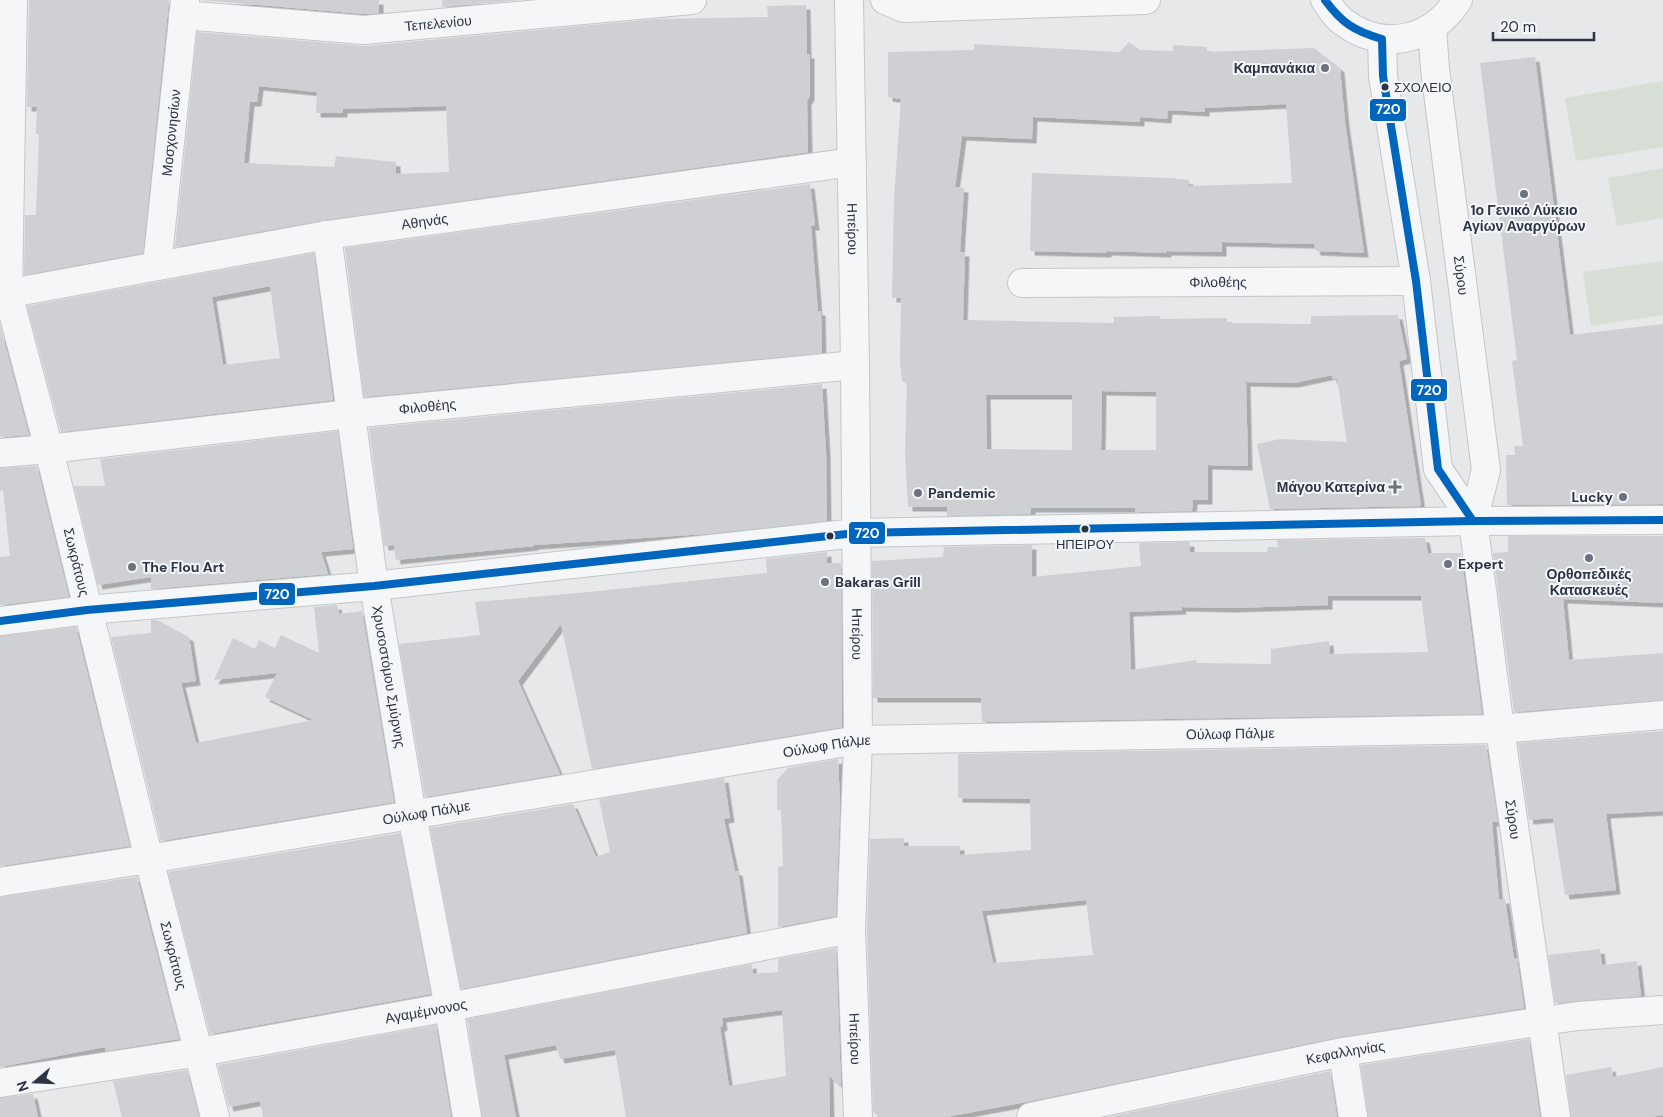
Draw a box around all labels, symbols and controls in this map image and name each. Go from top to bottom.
scale bar [1493,10,1594,42]
street label: Τεπελενίου [404,11,472,35]
text: 20 m [1500,17,1536,37]
place label: Καμπανάκια [1234,59,1315,77]
marker: Καμπανάκια [1319,62,1331,74]
place label: ΣΧΟΛΕΙΟ [1394,79,1452,96]
marker: ΣΧΟΛΕΙΟ [1380,82,1390,92]
street label: Μοσχονησίων [158,88,185,177]
line badge: 720 [1369,98,1407,122]
text: 720 [1375,100,1401,118]
marker: 1ο Γενικό Λύκειο Αγίων Αναργύρων [1518,188,1530,200]
place label: 1ο Γενικό Λύκειο Αγίων Αναργύρων [1462,201,1586,235]
street label: Ηπείρου [843,203,862,255]
street label: Αθηνάς [400,209,449,234]
street label: Σύρου [1450,254,1473,296]
street label: Φιλοθέης [1189,273,1247,291]
line badge: 720 [1410,378,1448,402]
text: 720 [1416,381,1442,399]
street label: Φιλοθέης [398,395,457,418]
place label: Μάγου Κατερίνα [1277,478,1385,496]
marker: Μάγου Κατερίνα [1389,481,1401,493]
place label: Pandemic [928,484,996,502]
marker: Pandemic [912,487,924,499]
place label: Lucky [1572,488,1614,506]
marker: Lucky [1617,491,1629,503]
line badge: 720 [848,521,886,545]
text: 720 [854,524,880,542]
marker: ΗΠΕΙΡΟΥ [1080,524,1090,534]
street label: Σωκράτους [60,526,94,599]
unlabelled marker [825,531,835,541]
place label: ΗΠΕΙΡΟΥ [1056,536,1114,553]
marker: Ορθοπεδικές Κατασκευές [1583,552,1595,564]
place label: Expert [1458,555,1504,573]
place label: The Flou Art [142,558,224,576]
marker: Expert [1442,558,1454,570]
marker: The Flou Art [126,561,138,573]
place label: Ορθοπεδικές Κατασκευές [1546,565,1632,599]
place label: Bakaras Grill [835,573,921,591]
marker: Bakaras Grill [819,576,831,588]
line badge: 720 [258,582,296,606]
text: 720 [264,585,290,603]
street label: Χρυσοστόμου Σμύρνης [368,604,410,750]
street label: Ηπείρου [848,608,866,660]
street label: Ούλωφ Πάλμε [1186,724,1275,743]
street label: Ούλωφ Πάλμε [782,731,871,761]
street label: Ούλωφ Πάλμε [381,796,472,829]
street label: Σύρου [1501,798,1525,840]
street label: Σωκράτους [156,919,191,992]
street label: Αγαμέμνονος [384,995,469,1027]
street label: Ηπείρου [845,1012,865,1065]
street label: Κεφαλληνίας [1304,1037,1386,1068]
north arrow [10,1057,60,1107]
text: N [13,1078,33,1094]

